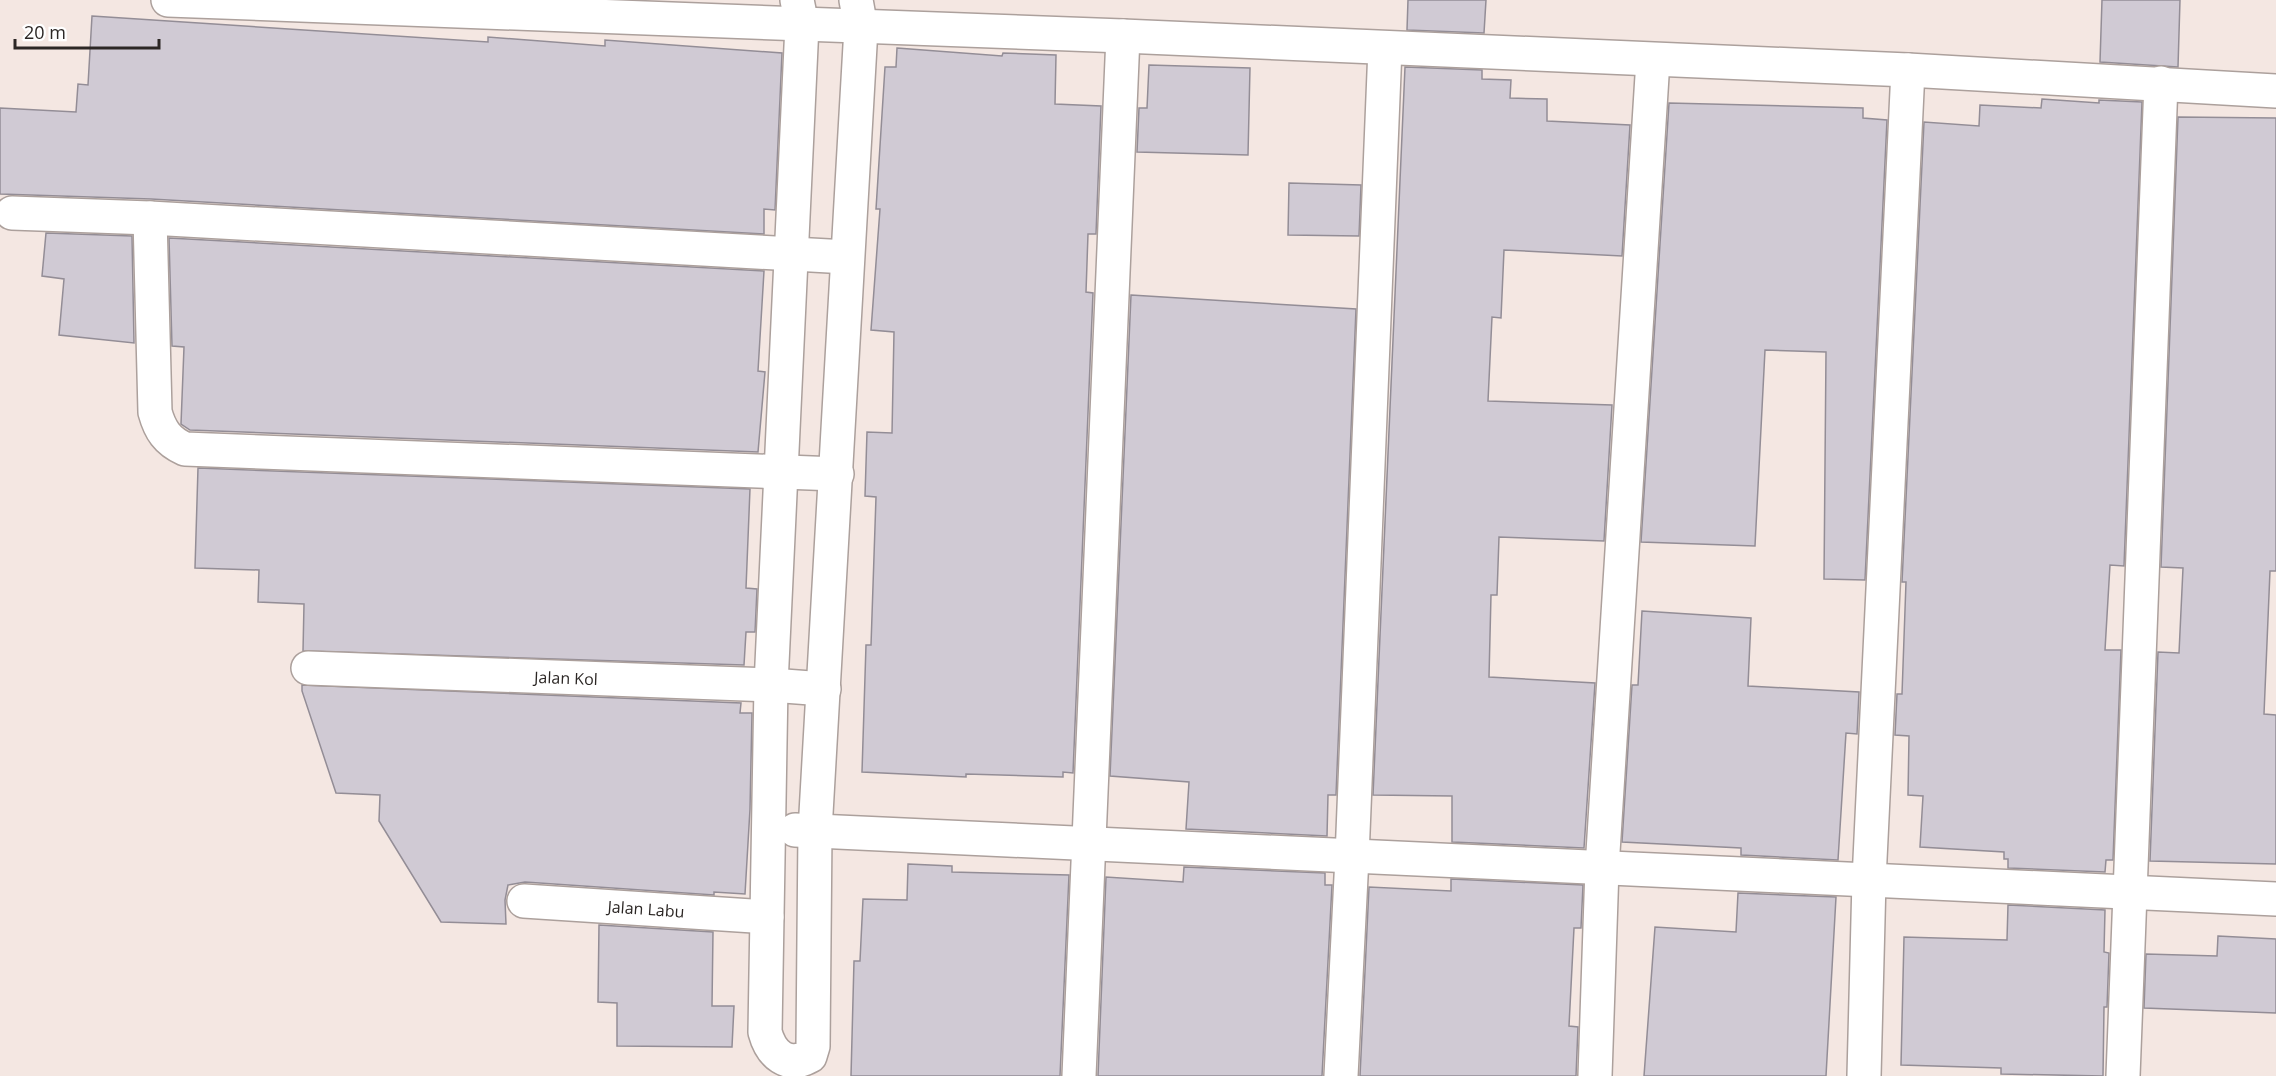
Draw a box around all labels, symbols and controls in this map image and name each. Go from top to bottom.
scale bar [15,12,159,50]
text: 20 m [24,20,66,44]
street label: Jalan Kol [532,666,598,690]
street label: Jalan Labu [605,895,685,923]

